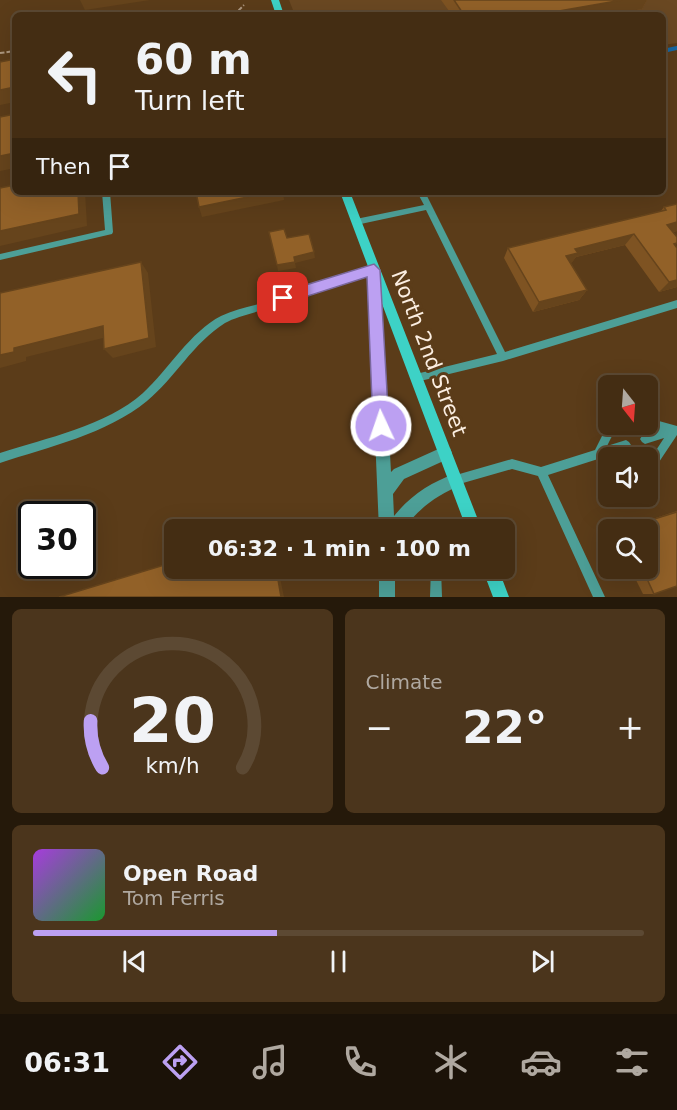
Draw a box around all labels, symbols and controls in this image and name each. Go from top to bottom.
text: 60 m [135,35,252,84]
icon: left [36,36,114,114]
text: Turn left [135,85,245,116]
icon: arrive [103,150,136,183]
text: Then [36,154,91,179]
street label: North 2nd Street [386,267,472,439]
pin [257,272,308,323]
icon: arrive [266,281,299,314]
north arrow [598,375,658,435]
map controls [598,375,658,579]
position arrow [349,394,413,458]
button: sound [598,447,658,507]
speed limit sign: 30 [18,501,96,579]
button: search [598,519,658,579]
text: 06:32 · 1 min · 100 m [208,536,471,561]
text: Climate [366,670,442,694]
text: 20 [129,684,216,757]
text: 22° [462,701,547,754]
text: − [366,708,393,747]
text: + [616,708,644,747]
text: km/h [145,753,199,778]
text: Open Road [123,861,258,886]
text: Tom Ferris [123,886,225,910]
icon: previous [118,945,151,978]
icon: pause [322,945,355,978]
icon: next [526,945,559,978]
icon: directions [159,1041,201,1083]
icon: music [249,1041,291,1083]
icon: phone [339,1041,381,1083]
icon: climate [430,1041,472,1083]
icon: car [520,1041,562,1083]
icon: filters [611,1041,653,1083]
text: 06:31 [24,1047,110,1078]

